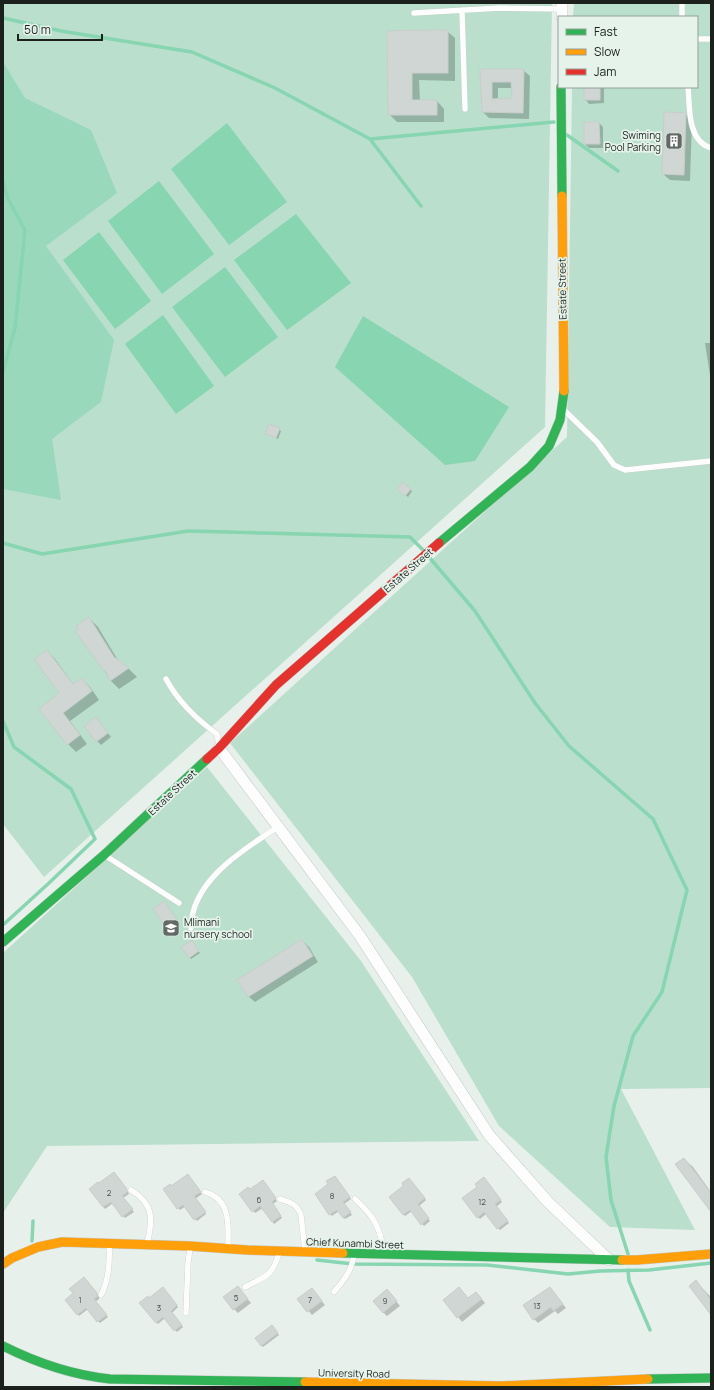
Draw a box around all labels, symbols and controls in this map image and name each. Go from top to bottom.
scale bar [18,16,102,42]
legend [558,16,698,88]
text: 50 m [24,21,51,38]
text: Fast [594,23,618,40]
text: Slow [594,43,620,60]
text: Jam [594,63,616,80]
place label: Swiming Pool Parking [605,128,661,154]
building icon: Swiming Pool Parking [664,131,684,151]
street label: Estate Street [554,258,570,320]
street label: Estate Street [380,545,436,595]
street label: Estate Street [145,766,199,818]
place label: Mlimani nursery school [184,915,252,941]
school or university icon: Mlimani nursery school [161,918,181,938]
house number: 2 [107,1187,112,1198]
house number: 8 [330,1190,335,1201]
house number: 6 [257,1194,262,1205]
house number: 12 [478,1196,486,1207]
street label: Chief Kunambi Street [306,1234,404,1252]
house number: 5 [234,1292,239,1303]
house number: 1 [78,1294,82,1305]
house number: 7 [308,1294,312,1305]
house number: 9 [383,1295,388,1306]
house number: 13 [533,1300,541,1311]
house number: 3 [157,1302,161,1313]
street label: University Road [318,1365,390,1381]

